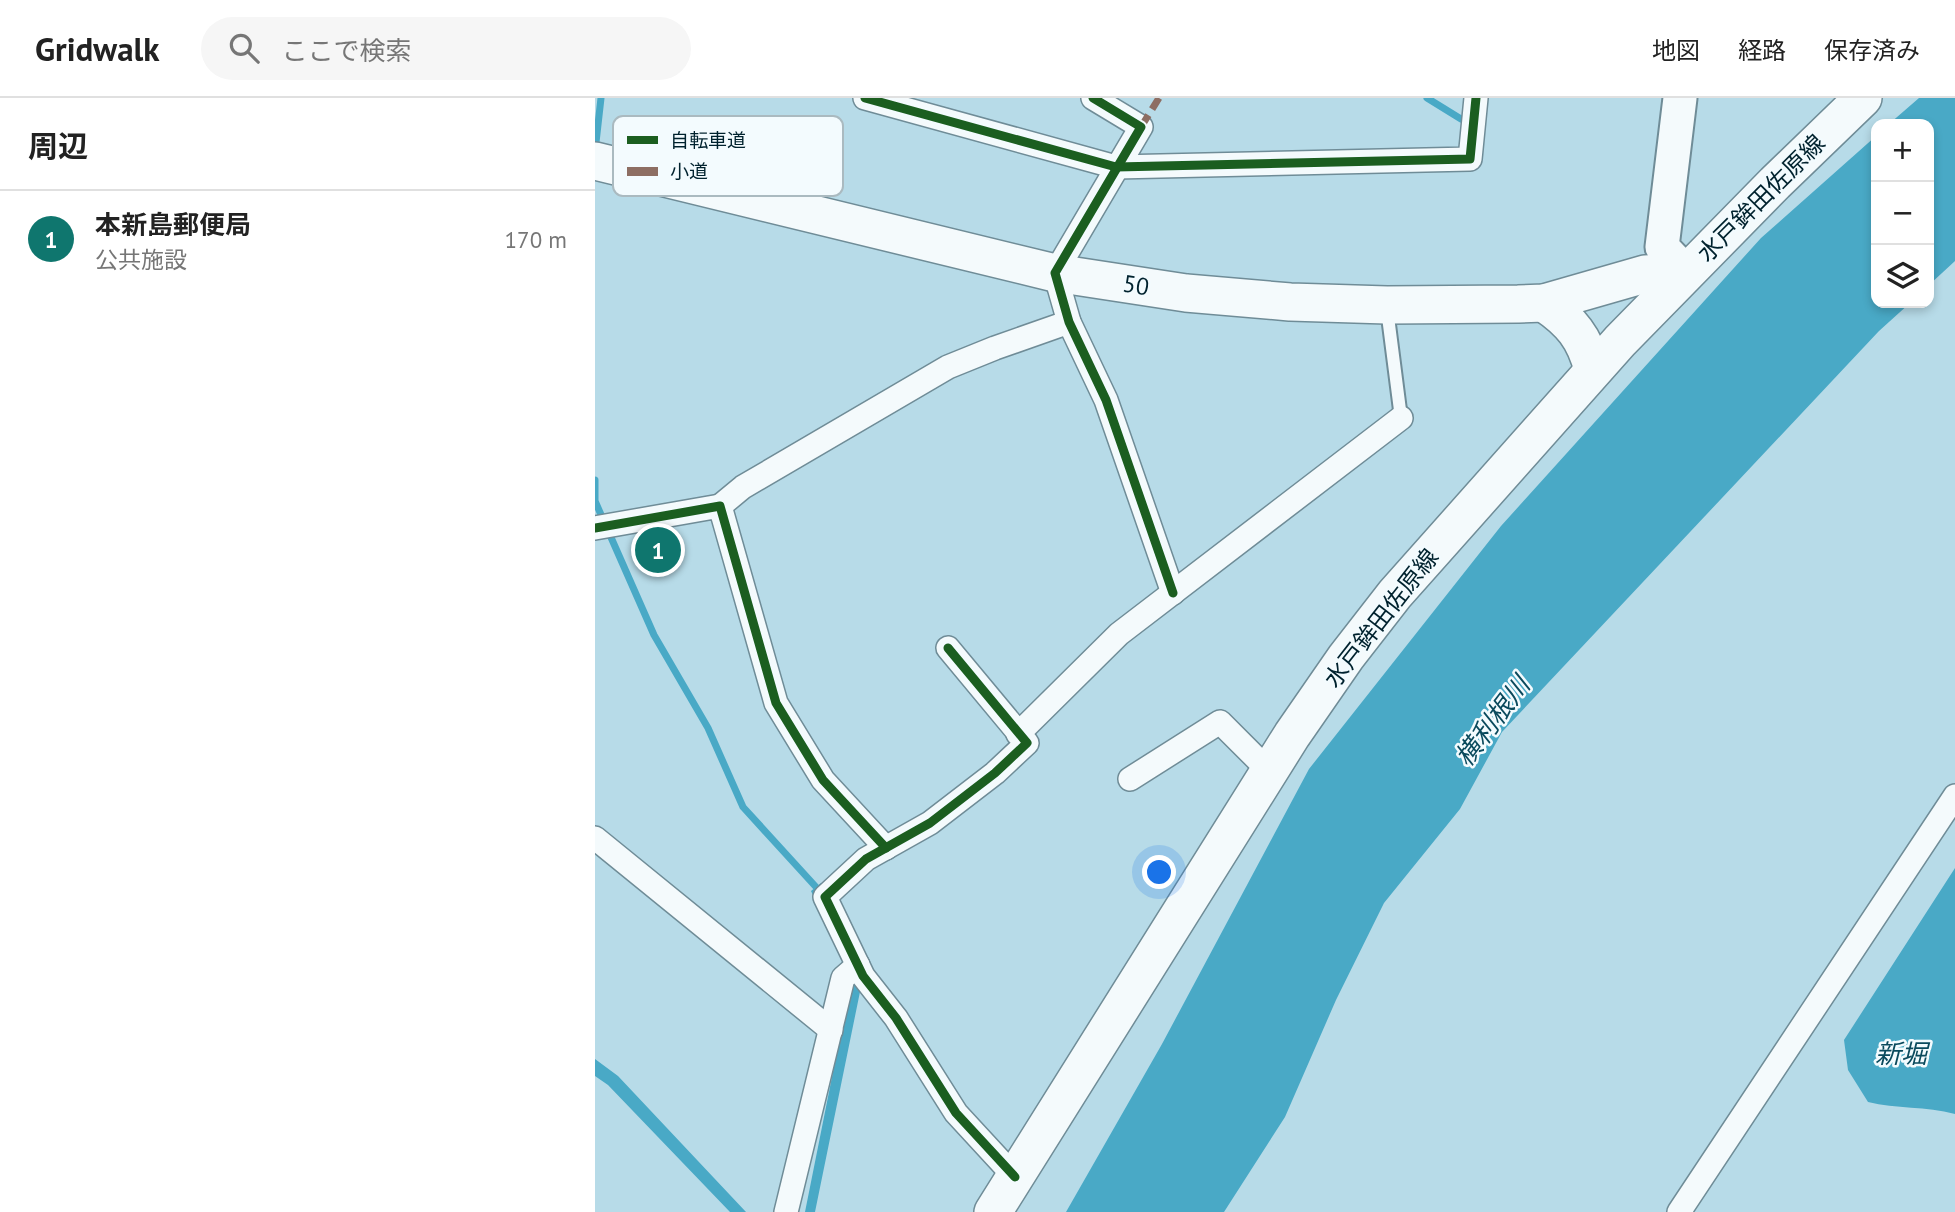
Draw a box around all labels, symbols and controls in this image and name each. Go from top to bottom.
search box [201,17,691,80]
text: Gridwalk [35,27,159,70]
icon: search [225,29,263,67]
text: ここで検索 [281,34,411,67]
text: 地図 [1652,35,1700,66]
text: 経路 [1738,35,1786,66]
text: 保存済み [1824,35,1920,66]
legend [613,116,843,196]
map controls [1871,119,1934,308]
button: + [1871,119,1934,182]
text: 周辺 [28,126,88,165]
text: 自転車道 [670,128,746,152]
street label: 水戸鉾田佐原線 [1691,128,1831,268]
text: 小道 [670,159,708,183]
button: − [1871,182,1934,245]
text: 本新島郵便局 [95,208,251,241]
text: 1 [44,225,58,254]
text: 170 m [505,225,567,254]
text: 公共施設 [95,245,187,274]
button: layers [1871,245,1934,308]
street label: 50 [1121,268,1151,302]
pin: 1 [635,524,681,576]
street label: 水戸鉾田佐原線 [1317,542,1445,694]
water label: 横利根川 [1448,667,1538,772]
your location [1142,855,1176,889]
water label: 新堀 [1875,1037,1931,1070]

